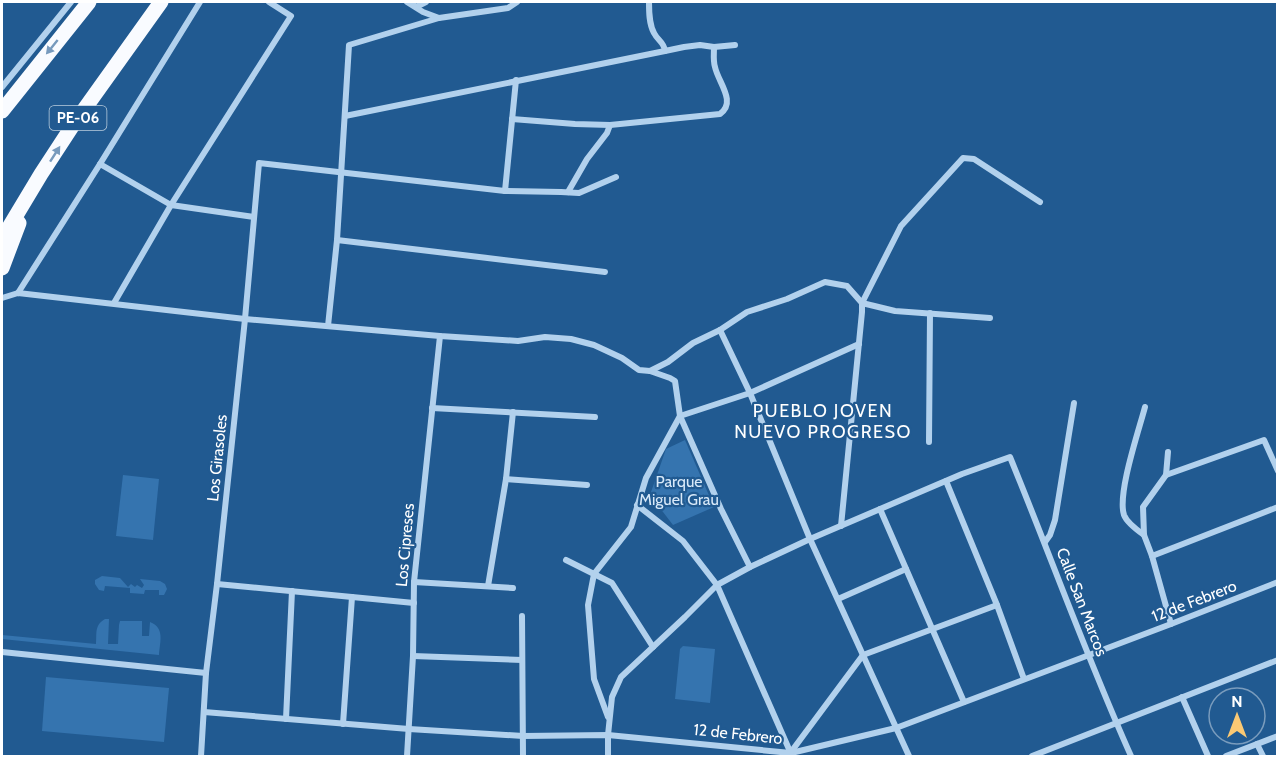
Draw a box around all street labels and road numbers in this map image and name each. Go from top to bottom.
road number: PE-06 [50,106,106,130]
street label: Los Girasoles [203,413,231,503]
street label: Los Cipreses [392,502,418,588]
street label: Calle San Marcos [1053,545,1111,659]
street label: 12 de Febrero [1149,576,1239,626]
street label: 12 de Febrero [693,720,784,748]

